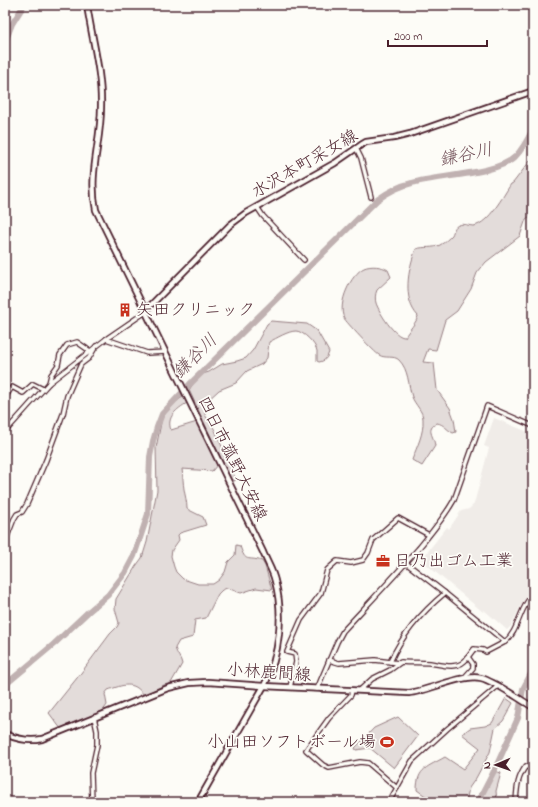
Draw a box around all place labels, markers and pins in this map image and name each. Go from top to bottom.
place label: 矢田クリニック [136,298,255,323]
building icon: 矢田クリニック [117,302,133,318]
place label: 日乃出ゴム工業 [394,549,513,574]
office icon: 日乃出ゴム工業 [375,553,391,569]
place label: 小山田ソフトボール場 [207,730,376,755]
sports icon: 小山田ソフトボール場 [379,734,395,750]

